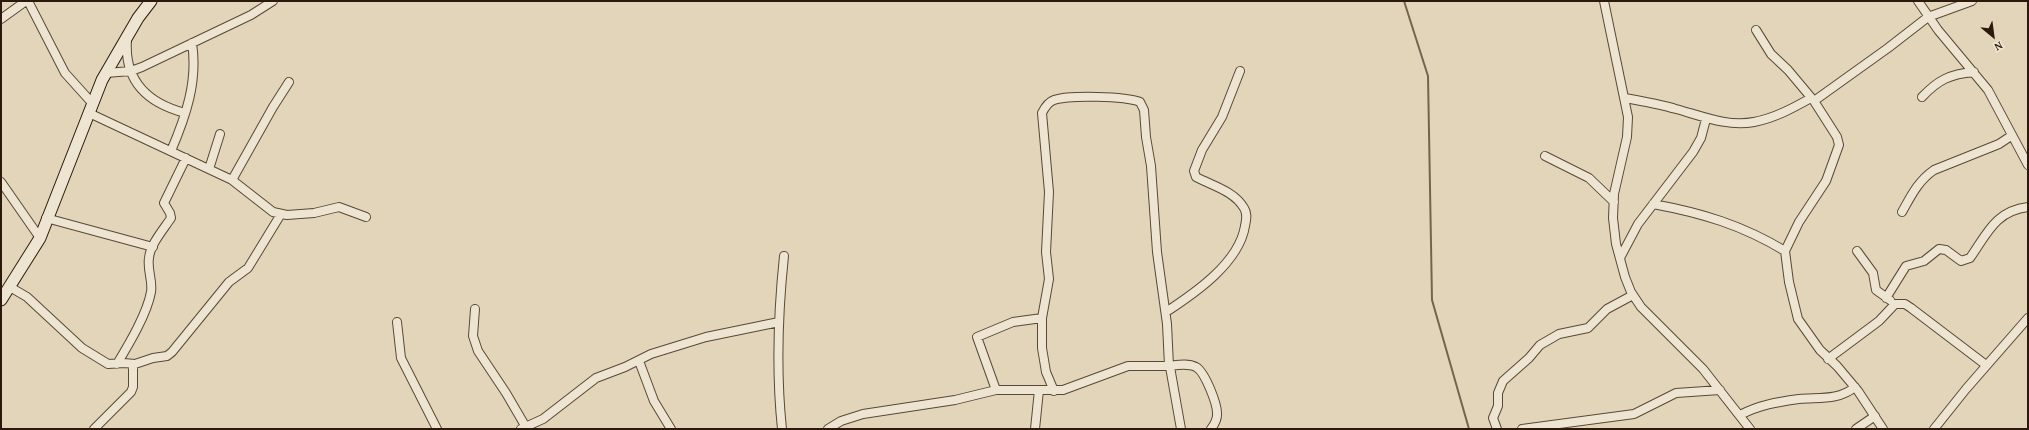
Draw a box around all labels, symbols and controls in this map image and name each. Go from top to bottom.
north arrow [1973,16,2013,56]
text: N [1992,38,2006,55]

